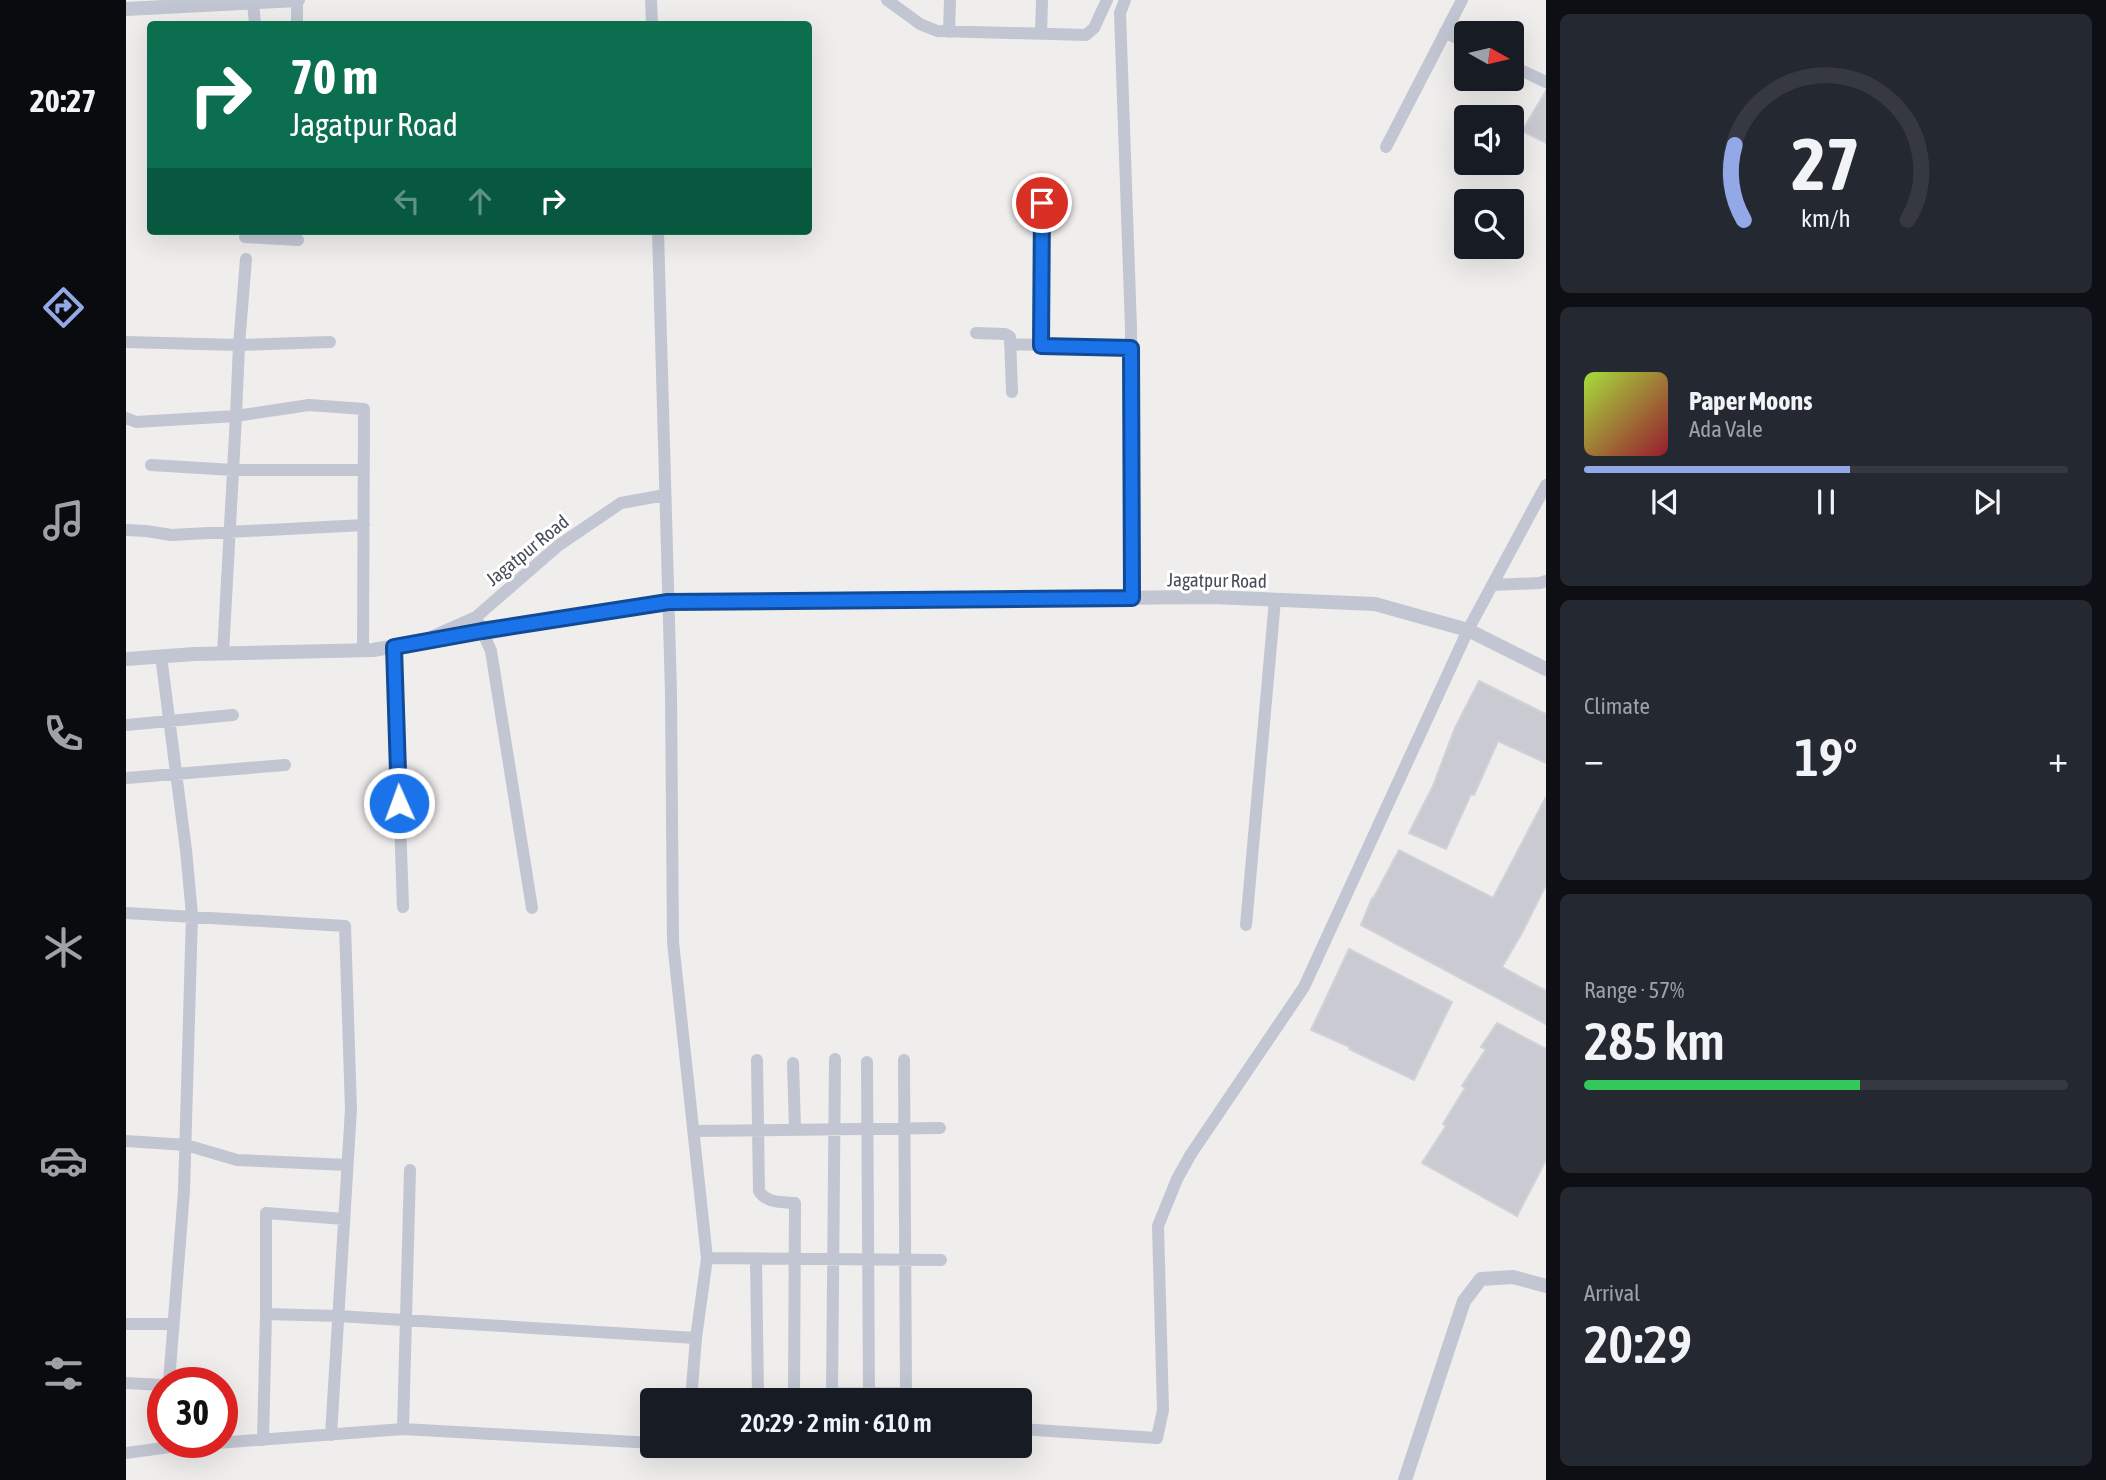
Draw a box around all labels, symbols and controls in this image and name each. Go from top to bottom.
north arrow [1454,21,1524,91]
map controls [1454,21,1524,259]
text: 70 m [290,48,378,104]
icon: right [175,49,266,140]
text: 20:27 [30,82,96,119]
button: sound [1454,105,1524,175]
text: Jagatpur Road [290,106,458,143]
text: 27 [1792,122,1860,205]
pin [1012,173,1072,233]
icon: left [388,182,426,220]
icon: ahead [461,182,499,220]
icon: right [534,182,572,220]
icon: arrive [1023,184,1061,222]
button: search [1454,189,1524,259]
text: km/h [1801,203,1851,231]
icon: directions [39,283,88,332]
text: Paper Moons [1689,386,1812,416]
text: Ada Vale [1689,416,1763,442]
icon: previous [1646,483,1684,521]
icon: pause [1807,483,1845,521]
icon: next [1968,483,2006,521]
icon: music [39,496,88,545]
street label: Jagatpur Road [481,510,573,590]
street label: Jagatpur Road [1167,568,1267,592]
text: Climate [1584,693,1650,719]
icon: phone [39,709,88,758]
text: 19° [1794,727,1858,787]
text: − [1584,737,1604,780]
text: + [2048,737,2068,780]
position arrow [362,766,436,840]
icon: climate [39,923,88,972]
text: Range · 57% [1584,977,1684,1003]
text: 285 km [1584,1011,1725,1071]
icon: car [39,1136,88,1185]
text: Arrival [1584,1280,1640,1306]
text: 20:29 [1584,1314,1692,1374]
icon: filters [39,1349,88,1398]
speed limit sign: 30 [147,1367,238,1458]
text: 20:29 · 2 min · 610 m [740,1408,932,1438]

